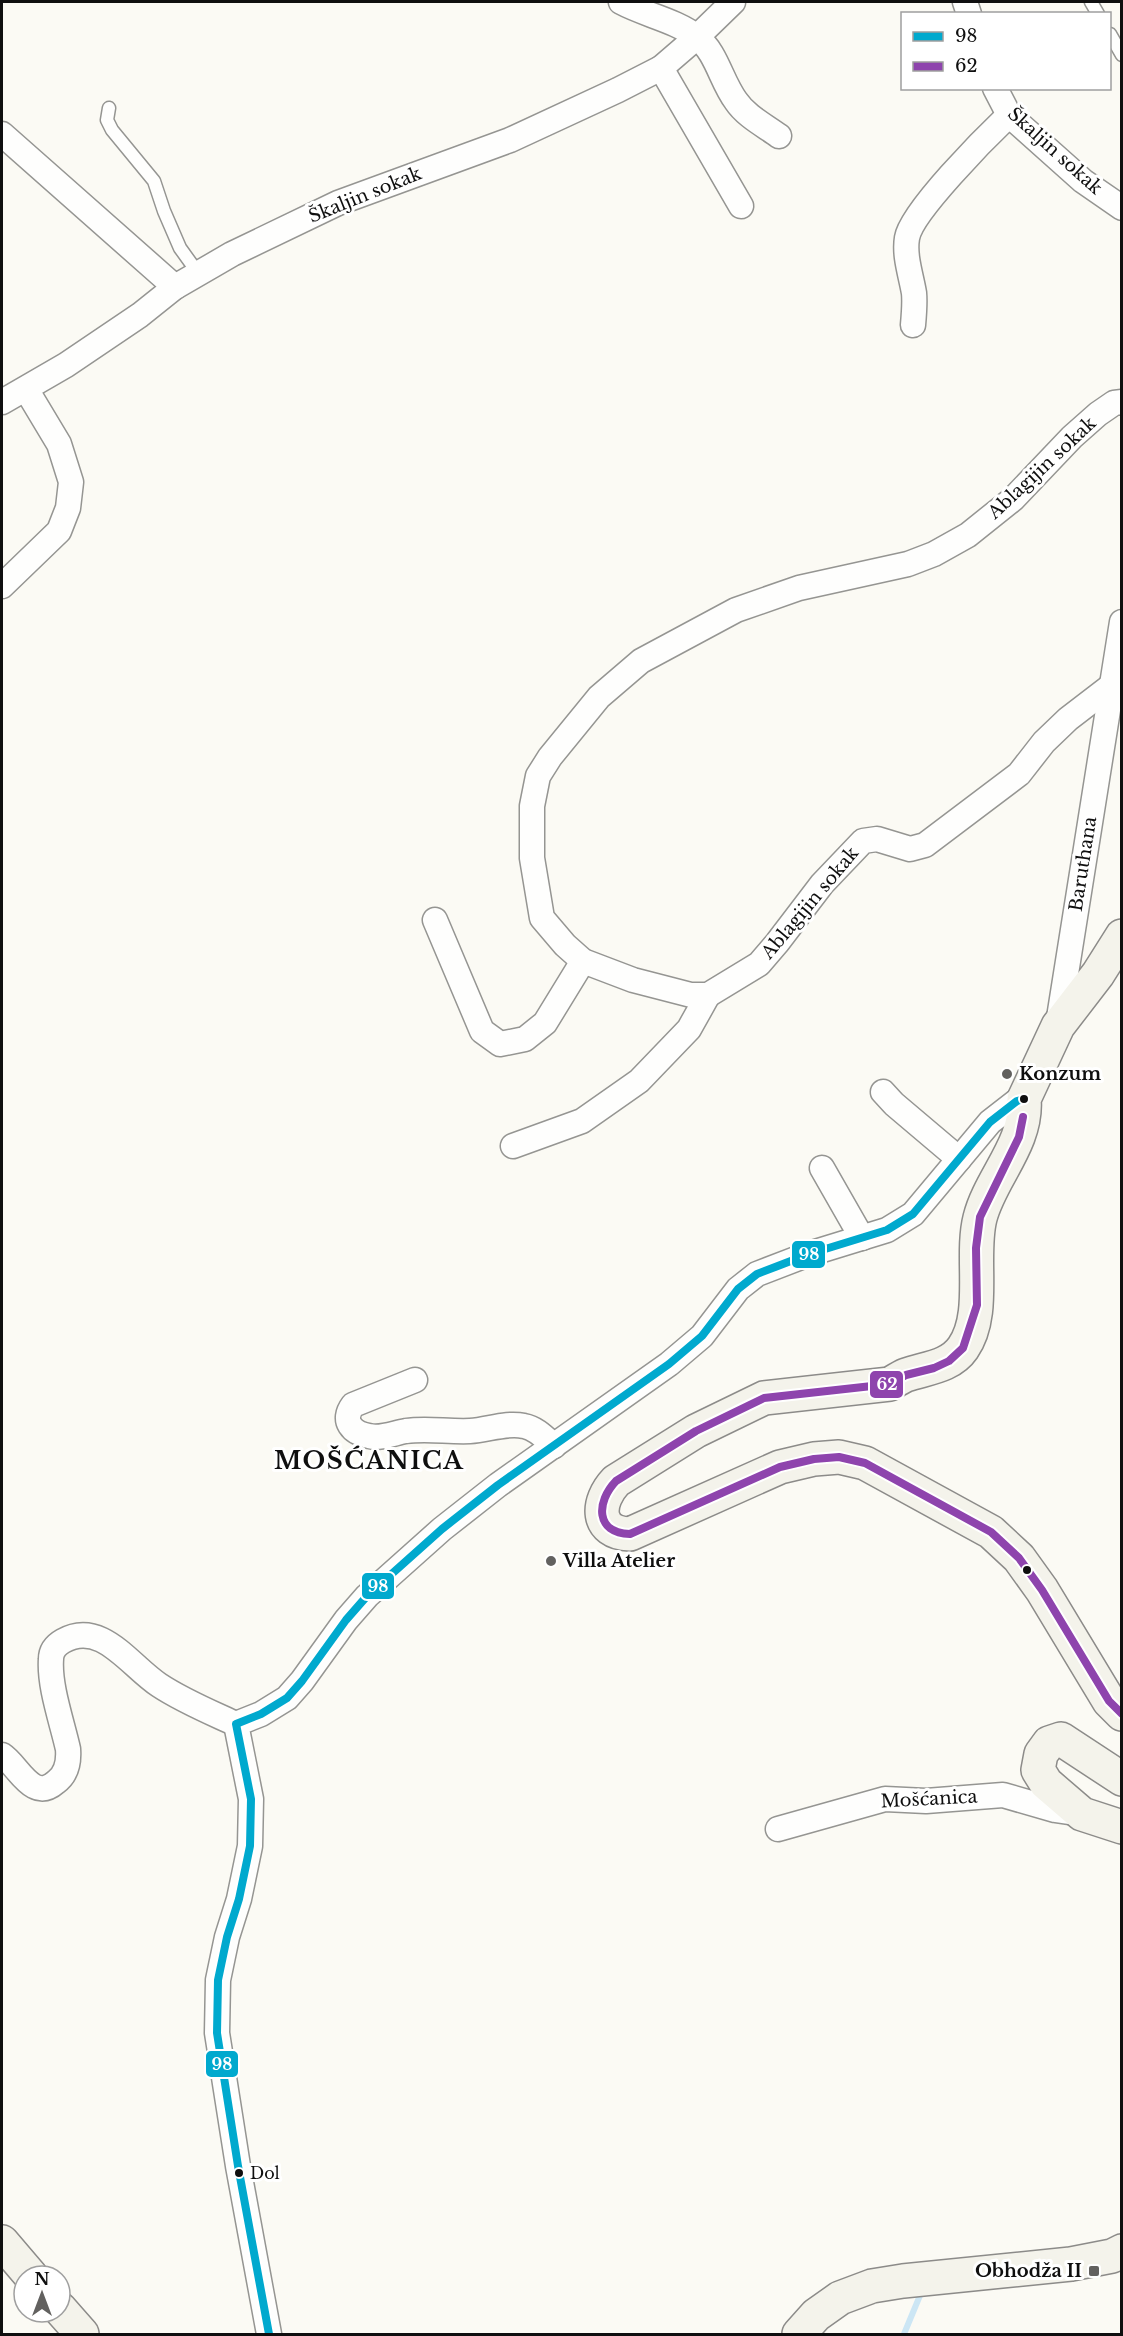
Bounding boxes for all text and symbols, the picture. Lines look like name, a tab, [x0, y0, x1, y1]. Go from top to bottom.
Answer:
legend	[901, 12, 1111, 90]
text: 98	[955, 25, 977, 47]
text: 62	[955, 55, 978, 77]
street label: Škaljin sokak	[1003, 102, 1108, 199]
street label: Škaljin sokak	[305, 161, 425, 228]
street label: Ablagijin sokak	[983, 412, 1101, 524]
street label: Baruthana	[1065, 815, 1101, 913]
street label: Ablagijin sokak	[756, 842, 863, 964]
place label: Konzum	[1019, 1063, 1101, 1085]
marker: Konzum	[1000, 1067, 1014, 1081]
unlabelled marker	[1018, 1093, 1030, 1105]
line badge: 98	[791, 1240, 826, 1269]
text: 98	[799, 1244, 819, 1264]
line badge: 62	[869, 1370, 904, 1399]
text: 62	[876, 1374, 898, 1394]
district label: MOŠĆANICA	[274, 1445, 464, 1475]
place label: Villa Atelier	[562, 1550, 675, 1572]
marker: Villa Atelier	[544, 1554, 558, 1568]
unlabelled marker	[1021, 1564, 1033, 1576]
line badge: 98	[361, 1572, 395, 1600]
text: 98	[368, 1576, 388, 1596]
street label: Mošćanica	[880, 1785, 978, 1813]
line badge: 98	[205, 2050, 239, 2078]
text: 98	[212, 2054, 232, 2074]
place label: Dol	[250, 2163, 280, 2183]
marker: Dol	[233, 2167, 245, 2179]
place label: Obhodža II	[975, 2260, 1082, 2282]
north arrow	[12, 2264, 72, 2324]
marker: Obhodža II	[1087, 2264, 1101, 2278]
text: N	[34, 2269, 50, 2289]

